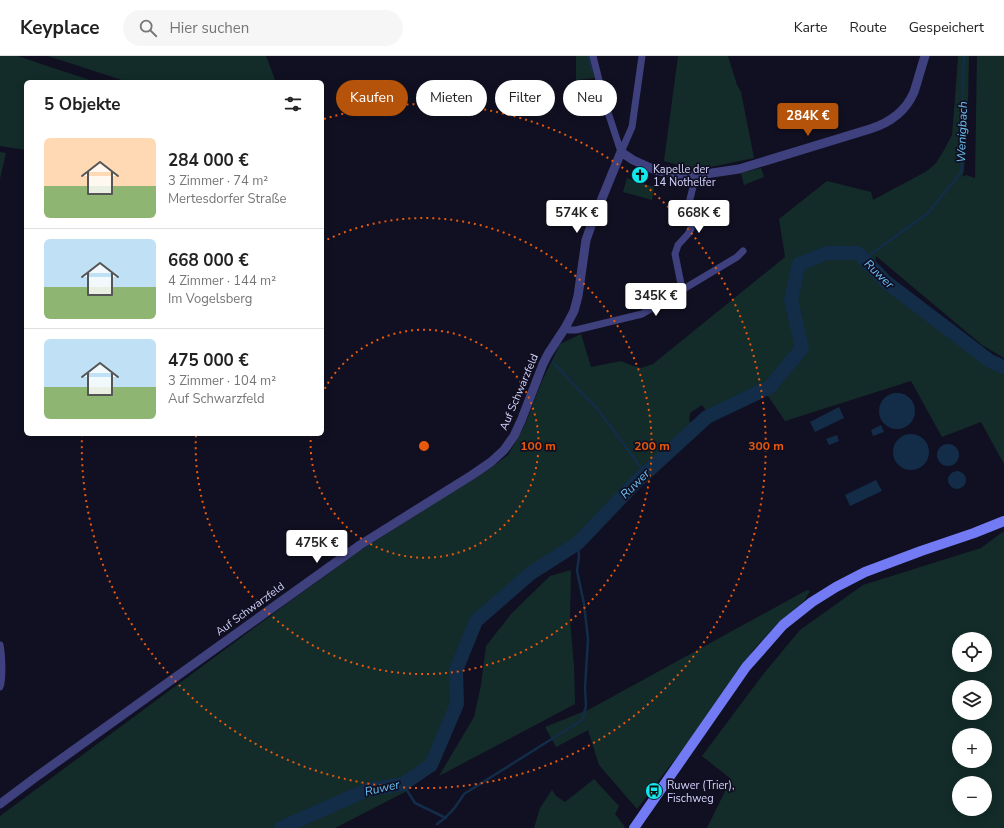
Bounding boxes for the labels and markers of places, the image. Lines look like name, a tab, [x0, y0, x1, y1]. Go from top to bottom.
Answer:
pin: 284K €	[775, 103, 841, 137]
place label: Kapelle der 14 Nothelfer	[653, 162, 716, 190]
church icon: Kapelle der 14 Nothelfer	[630, 165, 650, 185]
pin: 574K €	[544, 200, 610, 234]
pin: 668K €	[666, 200, 732, 234]
pin: 345K €	[623, 283, 689, 317]
centre of rings	[417, 439, 431, 453]
pin: 475K €	[284, 530, 350, 564]
place label: Ruwer (Trier), Fischweg	[667, 778, 735, 806]
bus stop icon: Ruwer (Trier), Fischweg	[644, 781, 664, 801]

